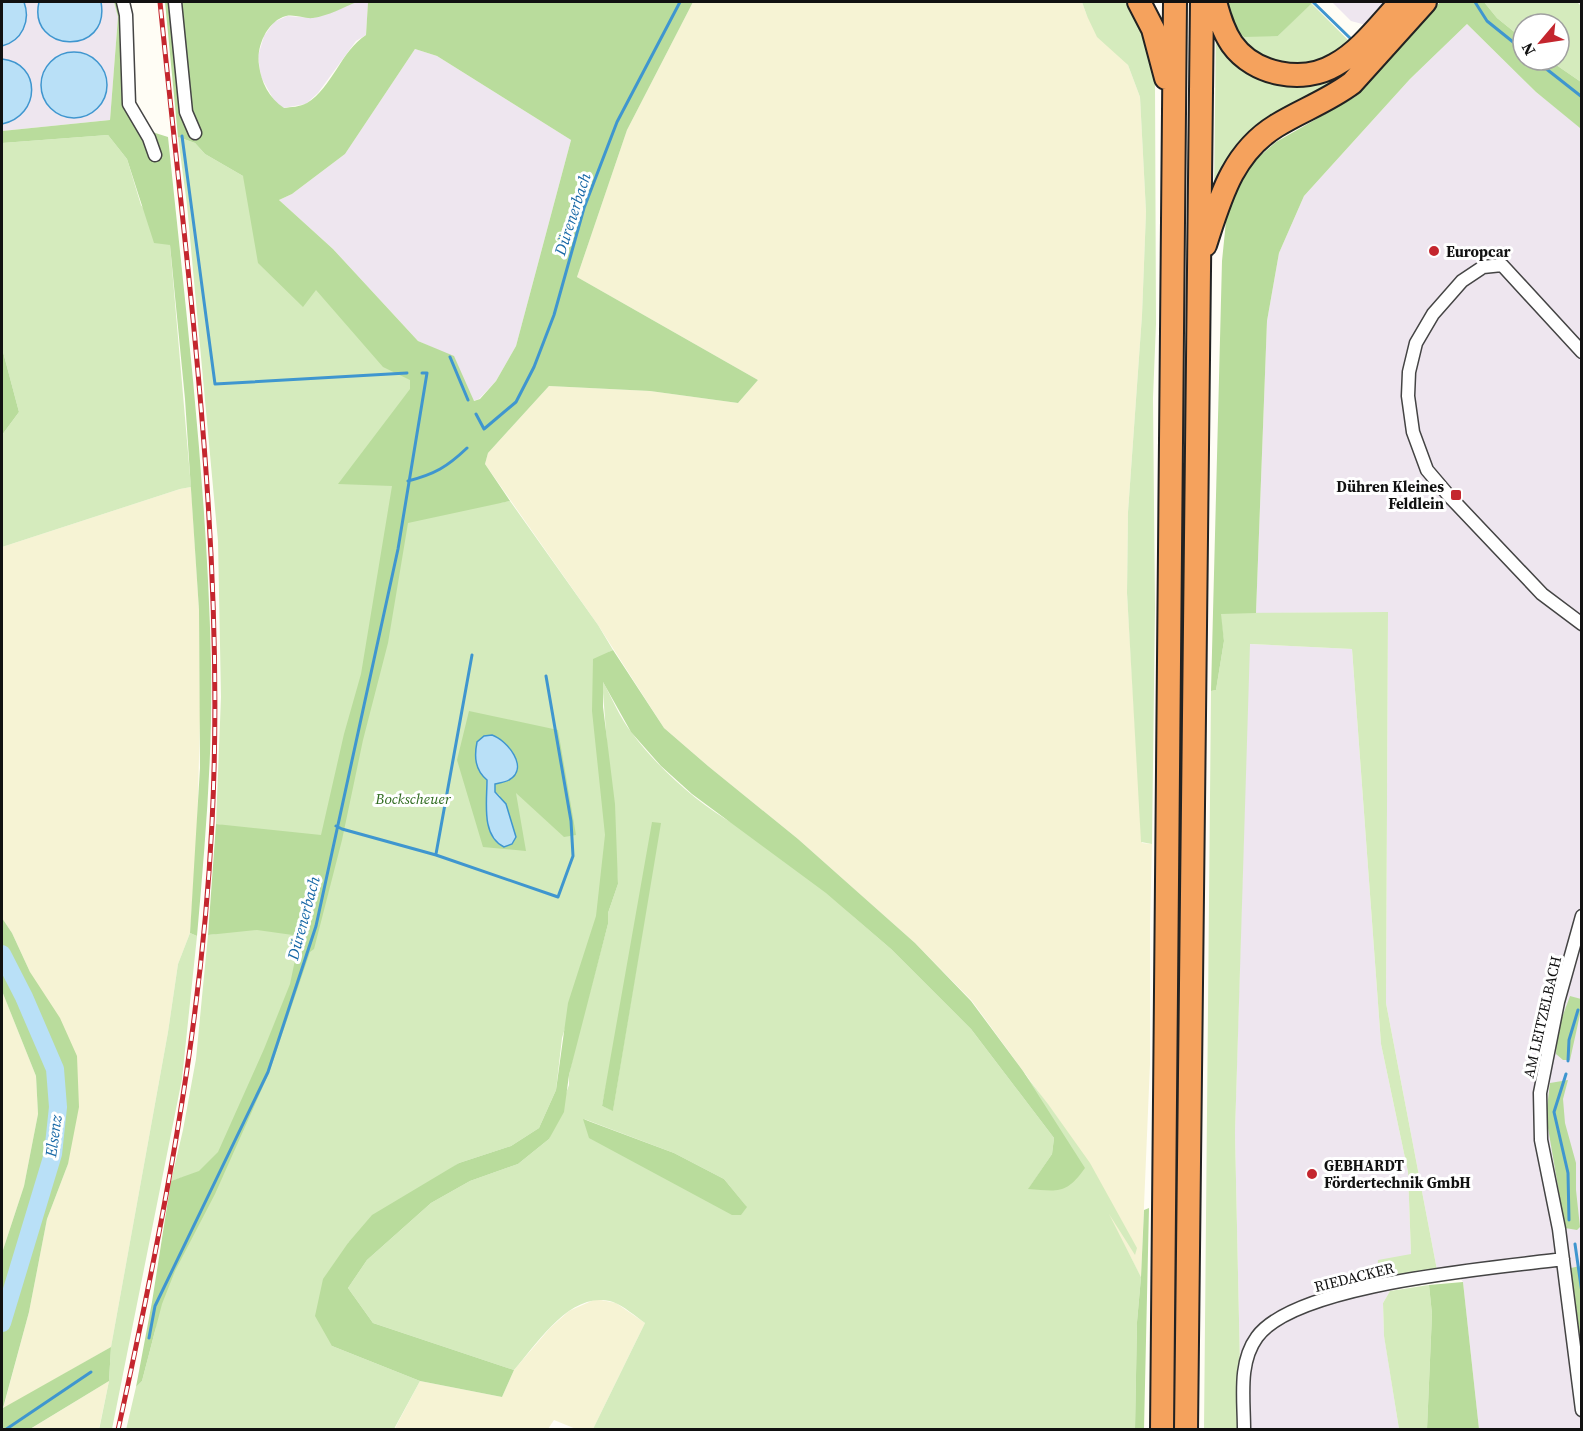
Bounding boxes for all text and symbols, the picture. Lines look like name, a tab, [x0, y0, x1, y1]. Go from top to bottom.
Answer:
north arrow	[1511, 12, 1571, 72]
text: N	[1515, 39, 1540, 60]
water label: Dürenerbach	[548, 170, 596, 259]
place label: Europcar	[1446, 241, 1511, 262]
marker: Europcar	[1427, 244, 1441, 258]
place label: Dühren Kleines Feldlein	[1336, 476, 1444, 514]
marker: Dühren Kleines Feldlein	[1449, 488, 1463, 502]
park label: Bockscheuer	[374, 788, 452, 809]
water label: Dürenerbach	[281, 874, 325, 963]
street label: AM LEITZELBACH	[1518, 954, 1566, 1080]
water label: Elsenz	[39, 1113, 67, 1159]
place label: GEBHARDT Fördertechnik GmbH	[1324, 1155, 1471, 1193]
marker: GEBHARDT Fördertechnik GmbH	[1305, 1167, 1319, 1181]
street label: RIEDACKER	[1312, 1257, 1396, 1297]

